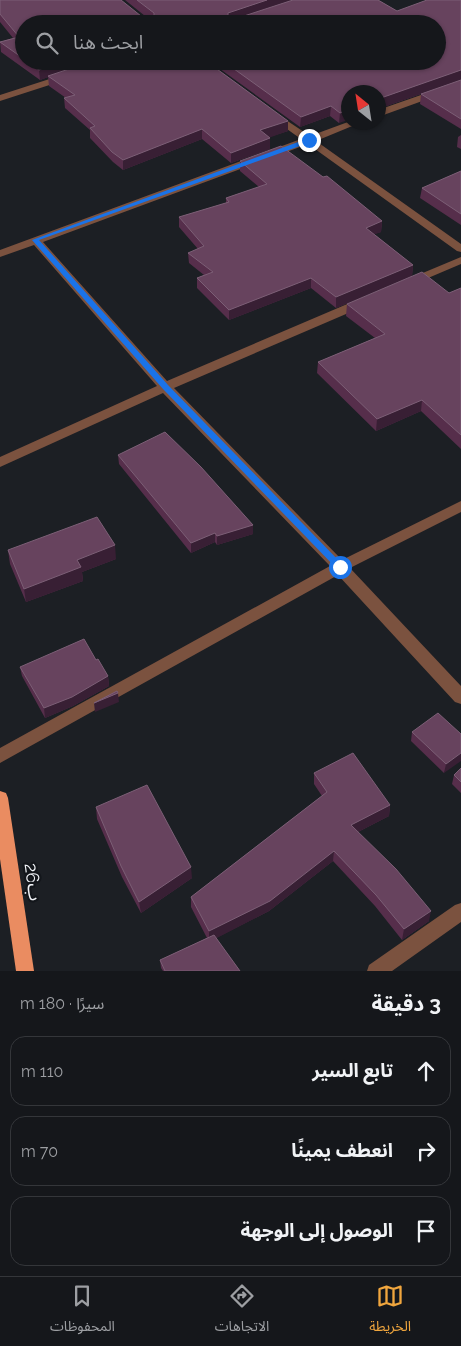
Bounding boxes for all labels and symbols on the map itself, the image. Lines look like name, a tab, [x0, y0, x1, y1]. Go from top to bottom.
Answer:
north arrow	[341, 85, 386, 130]
route end	[298, 129, 321, 152]
route start	[329, 556, 352, 579]
street label: 26ب	[20, 862, 47, 902]

